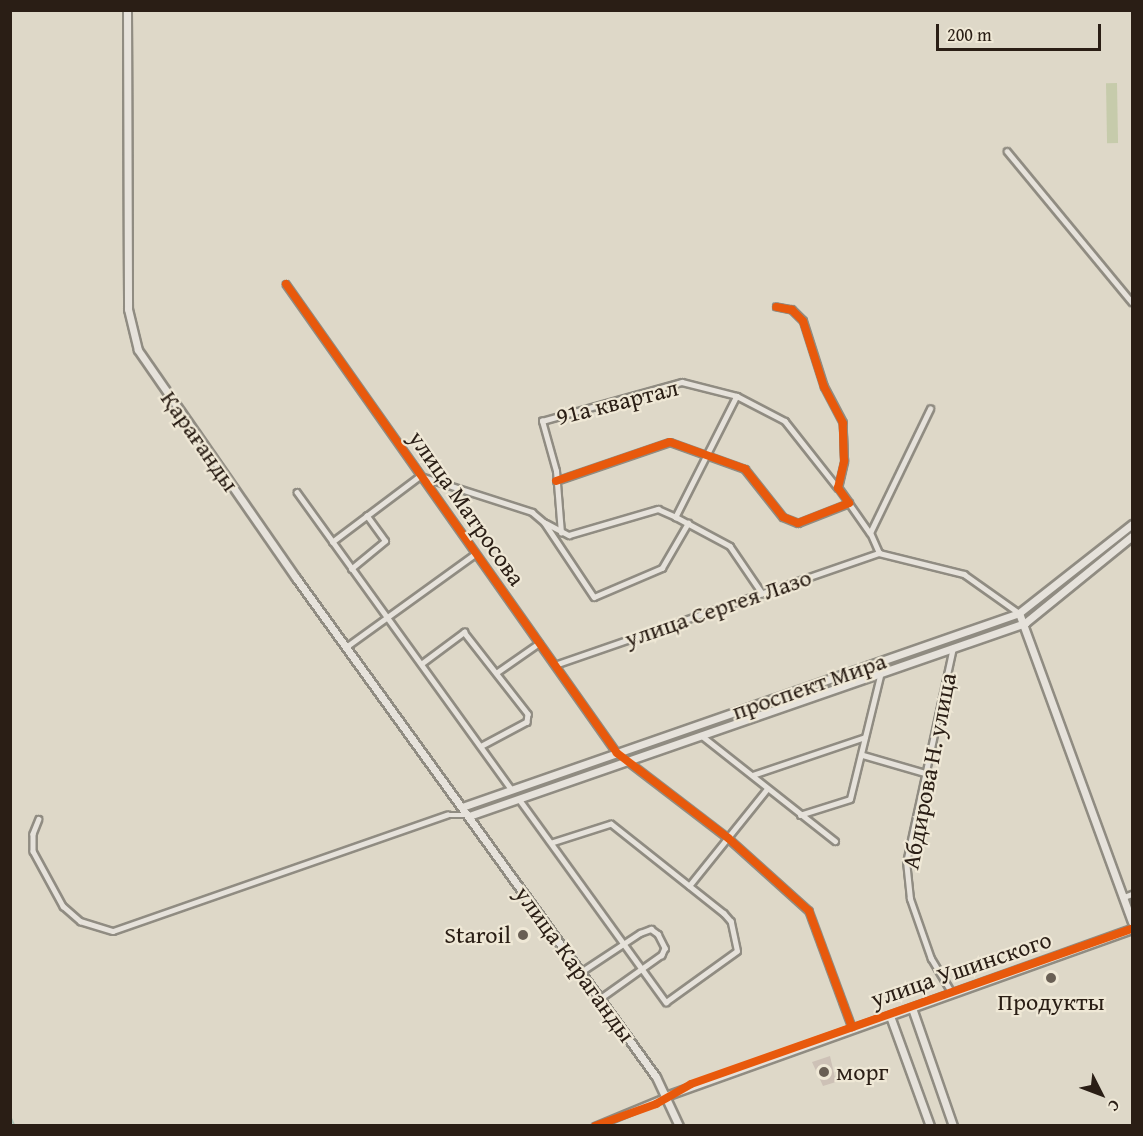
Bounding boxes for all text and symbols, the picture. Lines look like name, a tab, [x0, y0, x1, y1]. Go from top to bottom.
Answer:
scale bar	[939, 12, 1104, 50]
text: 200 m	[947, 21, 992, 48]
street label: 91а квартал	[553, 373, 681, 431]
street label: Қарағанды	[155, 385, 245, 497]
street label: улица Матросова	[403, 425, 531, 591]
street label: улица Сергея Лазо	[621, 563, 815, 653]
street label: проспект Мира	[728, 646, 890, 726]
street label: Абдирова Н. улица	[896, 670, 962, 872]
street label: улица Караганды	[509, 880, 641, 1048]
place label: Staroil	[444, 921, 511, 949]
street label: улица Ушинского	[867, 925, 1055, 1013]
marker: Staroil	[516, 928, 530, 942]
marker: Продукты	[1044, 971, 1058, 985]
place label: Продукты	[998, 988, 1104, 1016]
place label: морг	[836, 1058, 888, 1086]
north arrow	[1071, 1064, 1131, 1124]
marker: морг	[817, 1065, 831, 1079]
text: С	[1102, 1095, 1126, 1117]

